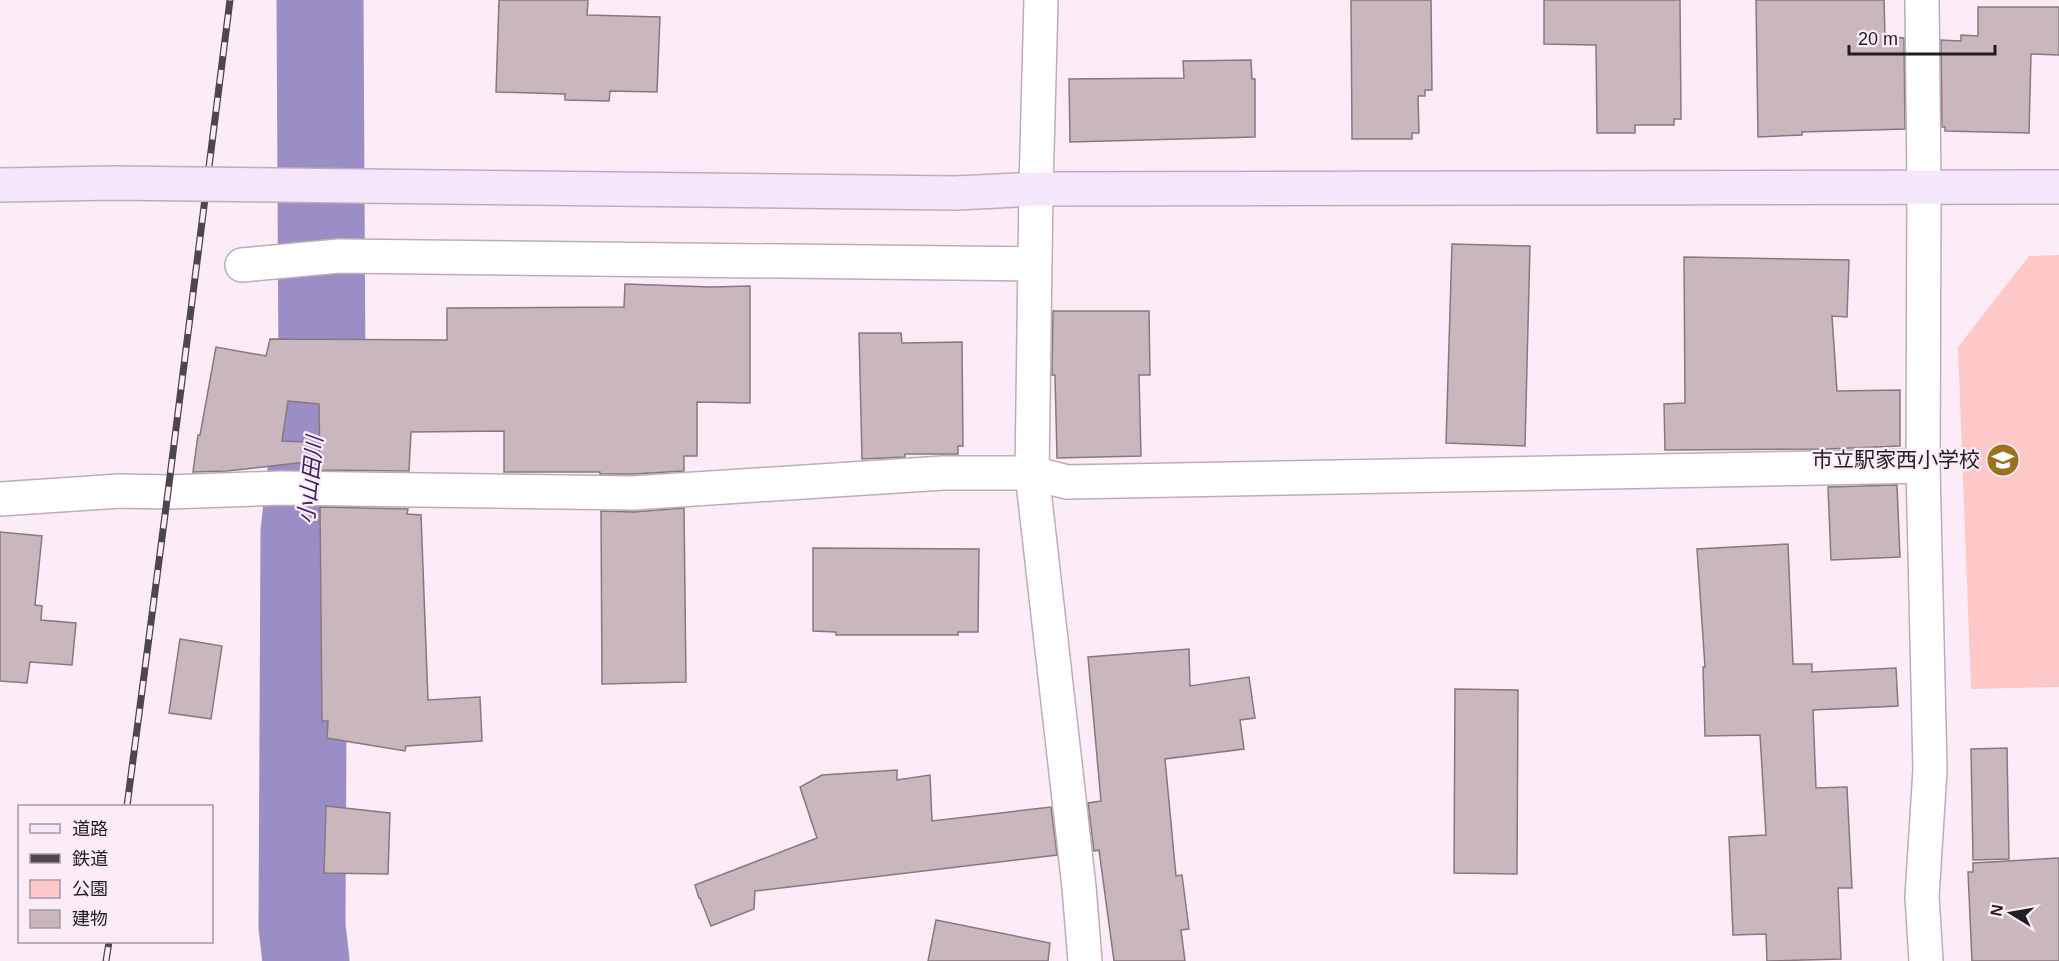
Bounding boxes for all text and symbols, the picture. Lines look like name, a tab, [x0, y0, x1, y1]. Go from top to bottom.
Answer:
scale bar	[1849, 18, 1994, 56]
text: 20 m	[1858, 29, 1898, 49]
water label: 小山田川	[293, 433, 328, 525]
school or university icon: 市立駅家西小学校	[1985, 442, 2021, 478]
place label: 市立駅家西小学校	[1812, 448, 1980, 471]
legend	[18, 805, 213, 943]
text: 道路	[72, 819, 108, 839]
text: 鉄道	[72, 849, 108, 869]
text: 公園	[72, 879, 108, 899]
north arrow	[1981, 883, 2041, 943]
text: N	[1987, 903, 2006, 918]
text: 建物	[72, 909, 108, 929]

